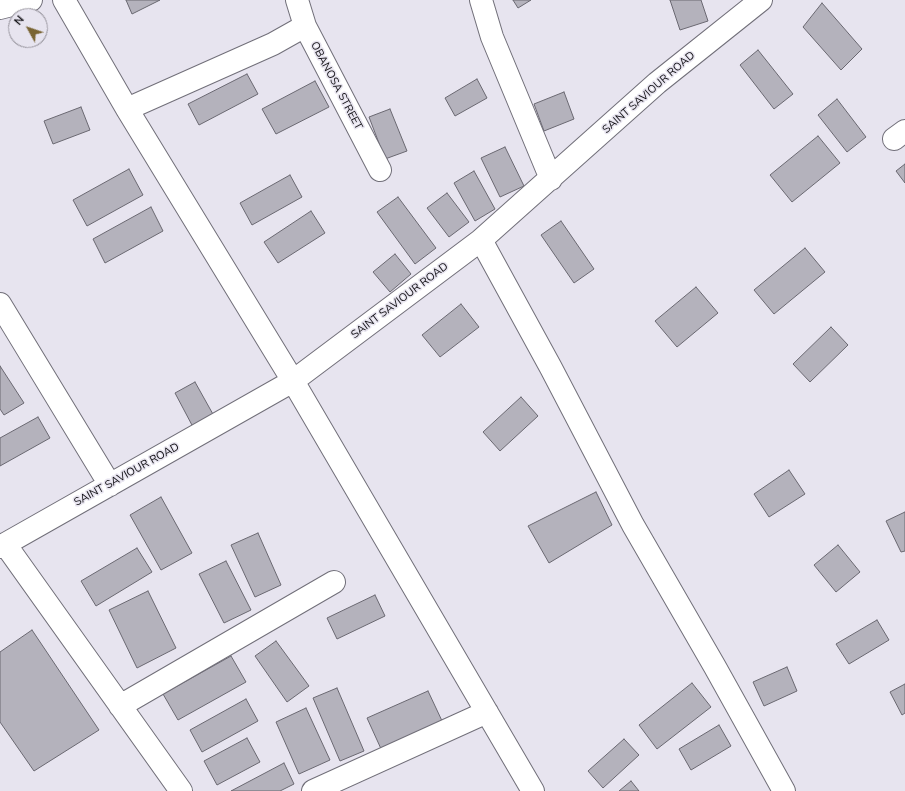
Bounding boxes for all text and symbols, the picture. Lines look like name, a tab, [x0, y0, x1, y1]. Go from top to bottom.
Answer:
north arrow	[8, 8, 48, 48]
text: N	[11, 13, 28, 29]
street label: OBANOSA STREET	[307, 40, 365, 132]
street label: SAINT SAVIOUR ROAD	[600, 49, 698, 137]
street label: SAINT SAVIOUR ROAD	[349, 260, 451, 342]
street label: SAINT SAVIOUR ROAD	[72, 441, 182, 509]

